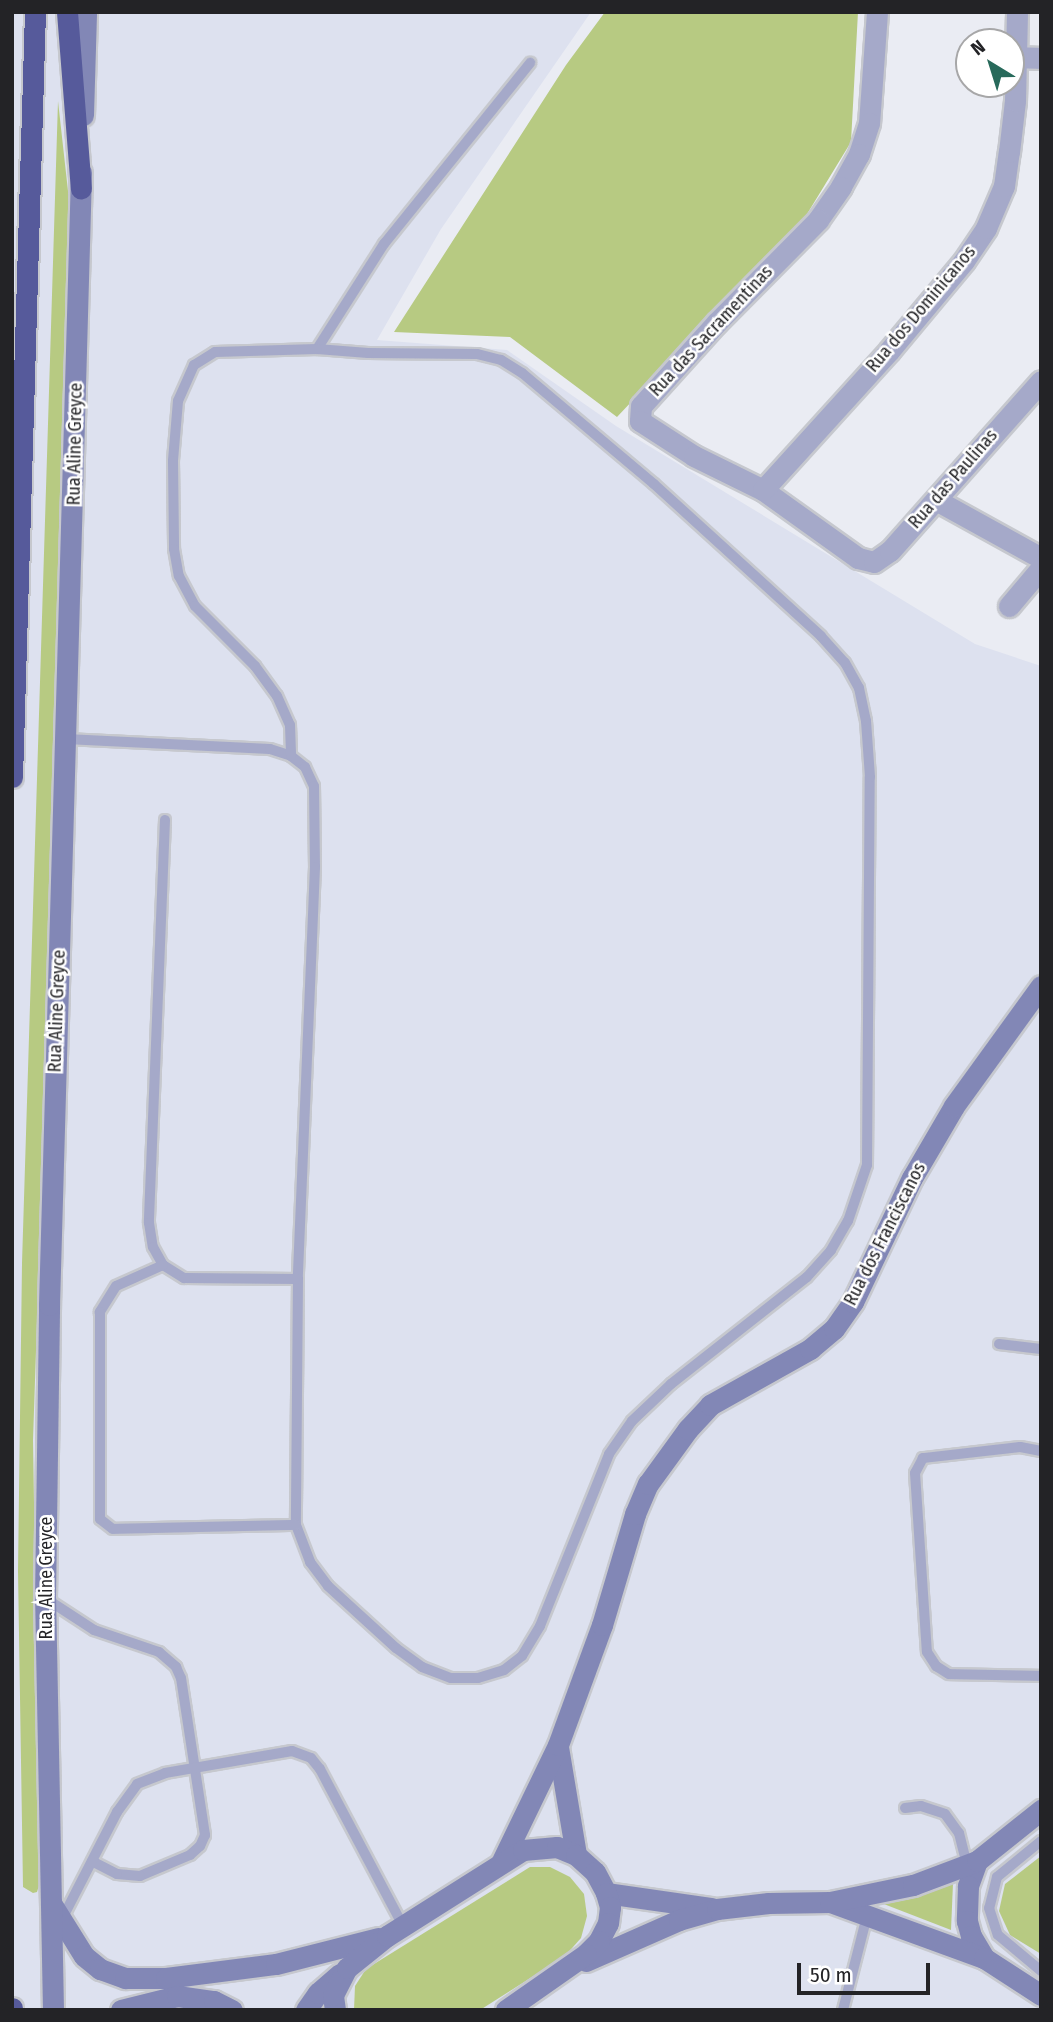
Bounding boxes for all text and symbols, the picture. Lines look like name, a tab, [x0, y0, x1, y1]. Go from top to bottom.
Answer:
north arrow	[955, 28, 1025, 98]
text: N	[966, 35, 990, 60]
street label: Rua dos Dominicanos	[862, 241, 980, 377]
street label: Rua das Sacramentinas	[645, 261, 777, 401]
street label: Rua Aline Greyce	[63, 382, 87, 506]
street label: Rua das Paulinas	[904, 425, 1002, 533]
street label: Rua Aline Greyce	[44, 949, 70, 1073]
street label: Rua dos Franciscanos	[840, 1159, 930, 1309]
street label: Rua Aline Greyce	[35, 1517, 57, 1639]
scale bar	[801, 1948, 934, 1992]
text: 50 m	[810, 1962, 852, 1988]

